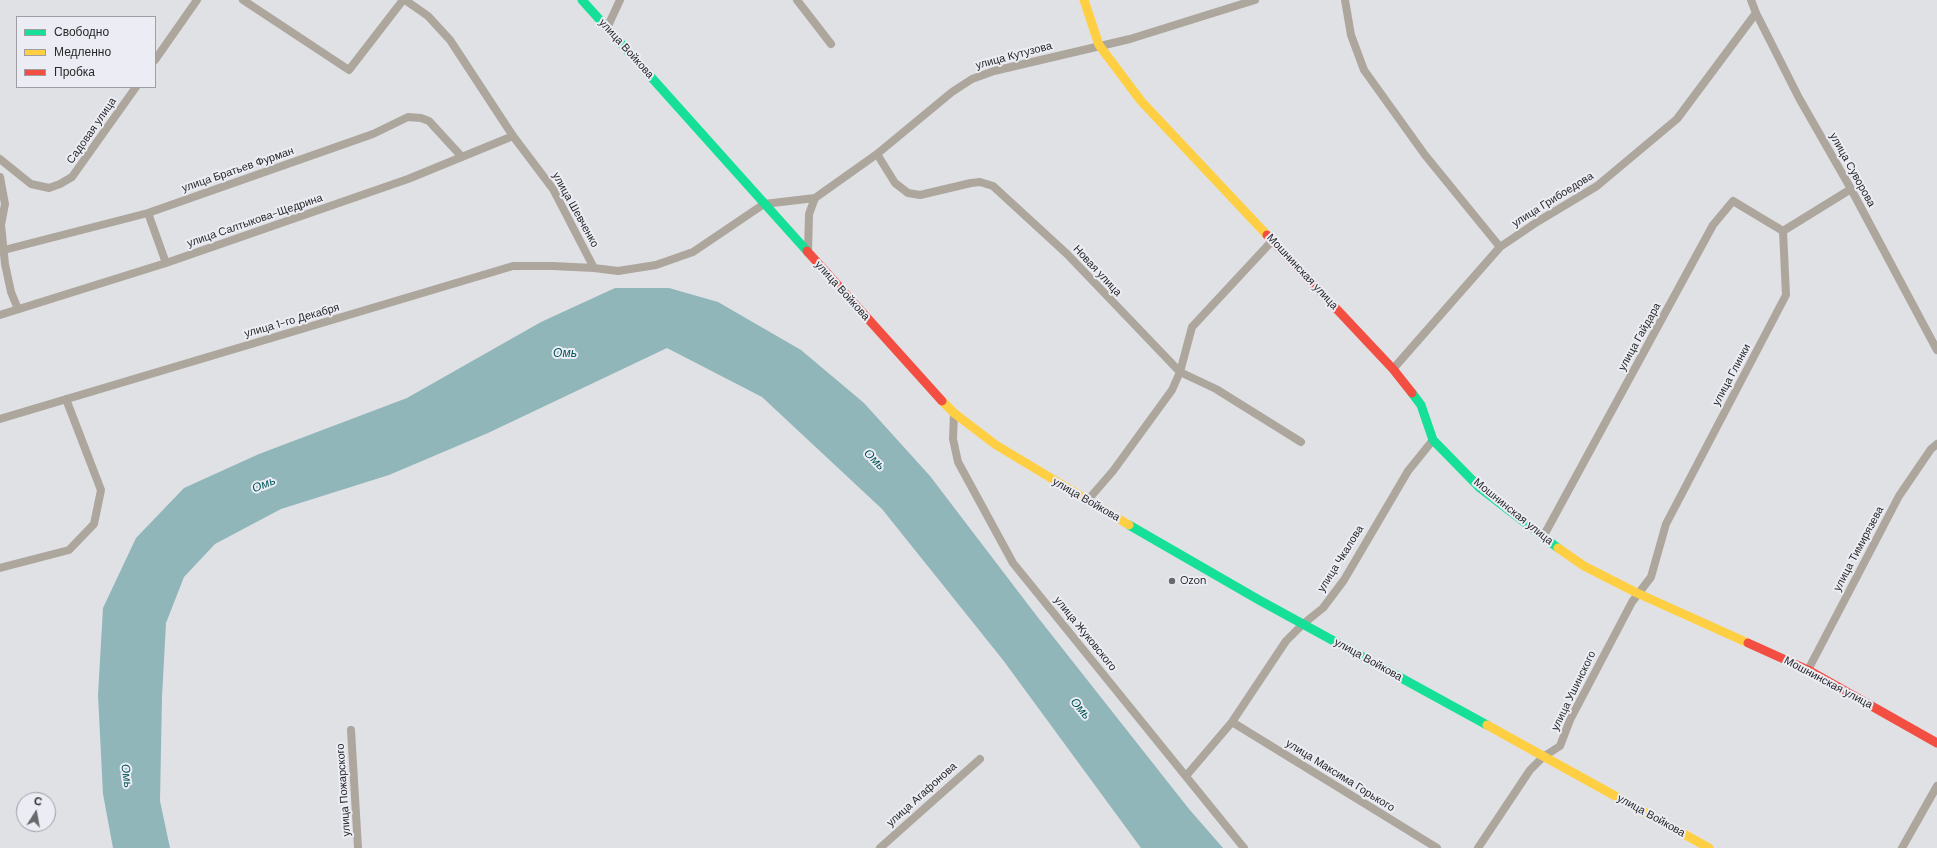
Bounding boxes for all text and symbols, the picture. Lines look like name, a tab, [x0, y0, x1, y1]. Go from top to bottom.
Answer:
legend	[16, 16, 156, 88]
street label: улица Войкова	[596, 16, 656, 82]
text: Свободно	[54, 24, 109, 40]
street label: улица Кутузова	[974, 39, 1054, 73]
text: Медленно	[54, 44, 111, 60]
text: Пробка	[54, 64, 95, 80]
street label: Садовая улица	[64, 95, 120, 167]
street label: улица Суворова	[1826, 131, 1878, 209]
street label: улица Братьев Фурман	[180, 145, 296, 195]
street label: улица Шевченко	[549, 170, 601, 250]
street label: улица Грибоедова	[1510, 170, 1596, 230]
street label: улица Салтыкова-Щедрина	[185, 192, 325, 250]
street label: Мошнинская улица	[1264, 232, 1340, 312]
street label: Новая улица	[1070, 243, 1124, 299]
street label: улица Войкова	[812, 258, 872, 324]
street label: улица 1-го Декабря	[243, 301, 341, 341]
street label: улица Гайдара	[1616, 301, 1664, 373]
street label: улица Глинки	[1710, 342, 1754, 408]
water label: Омь	[553, 347, 577, 361]
water label: Омь	[860, 446, 888, 474]
water label: Омь	[250, 474, 278, 496]
street label: улица Войкова	[1050, 475, 1122, 525]
street label: Мошнинская улица	[1471, 476, 1555, 548]
street label: улица Тимирязева	[1831, 504, 1887, 594]
street label: улица Чкалова	[1315, 523, 1367, 595]
place label: Ozon	[1180, 574, 1206, 588]
marker: Ozon	[1167, 576, 1177, 586]
street label: улица Жуковского	[1051, 594, 1119, 674]
street label: улица Войкова	[1332, 636, 1404, 684]
street label: улица Ушинского	[1549, 649, 1599, 733]
street label: Мошнинская улица	[1781, 654, 1875, 712]
water label: Омь	[1067, 695, 1093, 723]
street label: улица Максима Горького	[1283, 737, 1397, 815]
street label: улица Пожарского	[334, 743, 354, 837]
street label: улица Агафонова	[884, 760, 960, 830]
water label: Омь	[117, 763, 135, 789]
north arrow	[16, 792, 56, 832]
street label: улица Войкова	[1615, 792, 1687, 840]
text: С	[33, 794, 43, 809]

